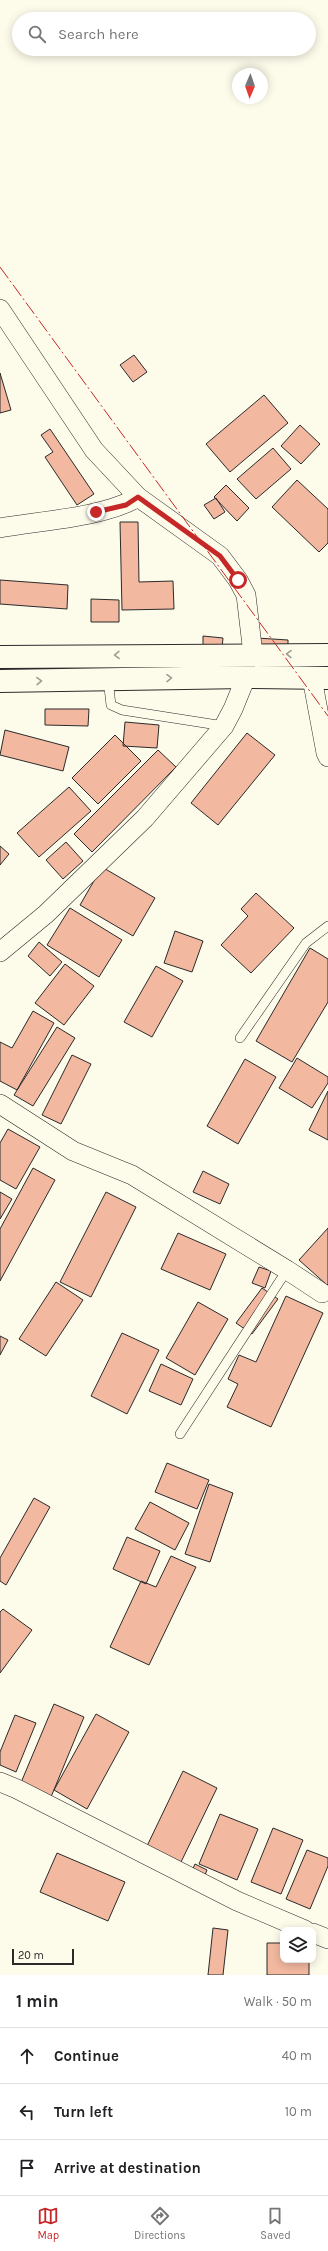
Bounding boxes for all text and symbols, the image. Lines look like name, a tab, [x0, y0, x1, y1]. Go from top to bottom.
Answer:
search box	[12, 12, 316, 56]
icon: search	[26, 23, 48, 45]
text: Search here	[58, 25, 139, 43]
north arrow	[232, 68, 268, 104]
route end	[87, 503, 105, 521]
route start	[229, 571, 247, 589]
one-way arrow	[286, 650, 292, 658]
one-way arrow	[114, 651, 120, 660]
one-way arrow	[166, 674, 172, 682]
one-way arrow	[36, 677, 42, 685]
map controls	[280, 1927, 316, 1963]
button: layers	[280, 1927, 316, 1963]
scale bar	[12, 1947, 74, 1966]
text: 20 m	[18, 1949, 44, 1962]
text: 1 min	[16, 1991, 59, 2011]
text: Walk · 50 m	[244, 1994, 312, 2009]
icon: ahead	[16, 2045, 38, 2067]
text: Continue	[54, 2047, 119, 2065]
text: 40 m	[282, 2048, 312, 2063]
icon: left	[16, 2101, 38, 2123]
text: Turn left	[54, 2103, 113, 2121]
text: 10 m	[285, 2104, 312, 2119]
icon: arrive	[16, 2157, 38, 2179]
text: Arrive at destination	[54, 2159, 201, 2177]
tab: Map	[37, 2205, 59, 2242]
tab: Directions	[134, 2205, 186, 2242]
tab: Saved	[260, 2205, 291, 2242]

